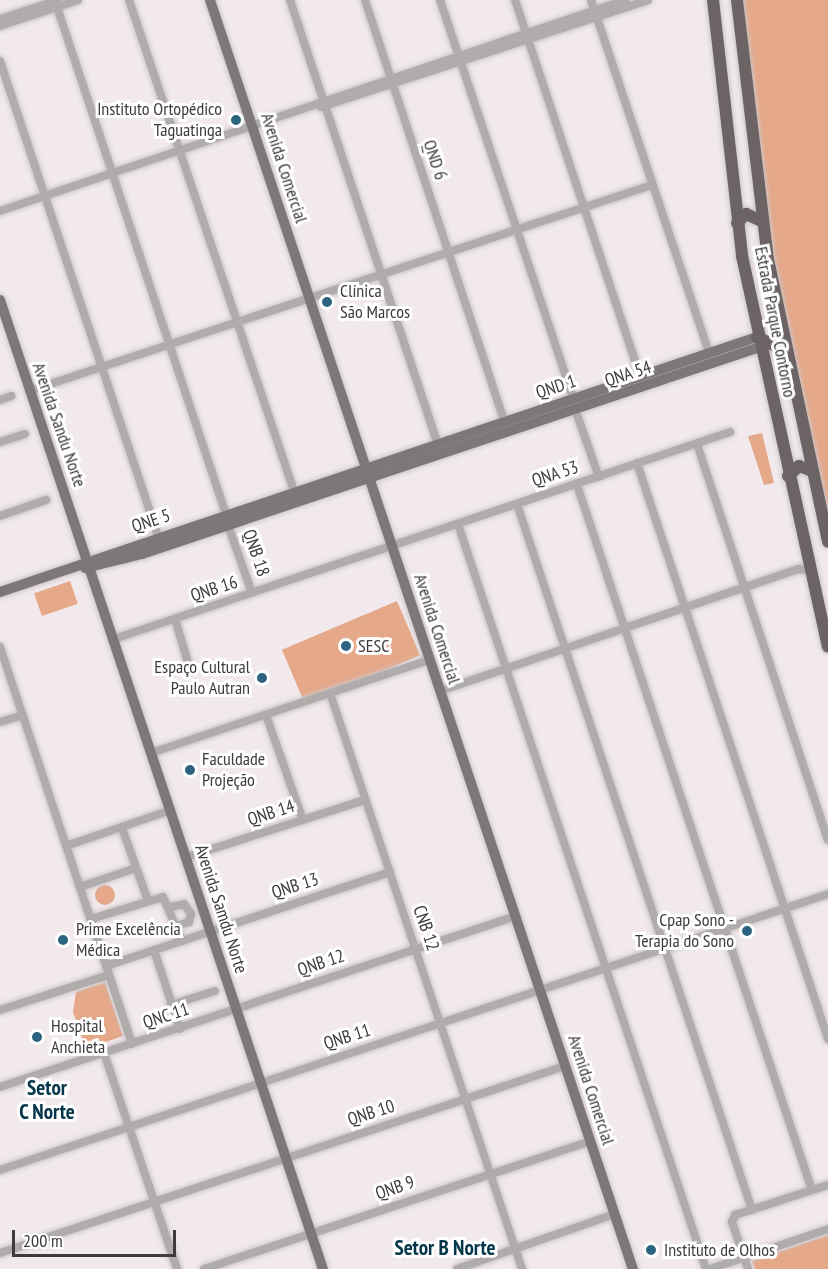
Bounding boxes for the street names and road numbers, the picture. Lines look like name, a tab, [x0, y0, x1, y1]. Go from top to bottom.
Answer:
street label: Avenida Comercial	[256, 110, 312, 226]
street label: QND 6	[418, 137, 452, 183]
street label: Estrada Parque Contorno	[750, 245, 800, 399]
street label: QNA 54	[602, 356, 654, 392]
street label: Avenida Sandu Norte	[28, 360, 90, 490]
street label: QND 1	[533, 370, 579, 404]
street label: QNA 53	[529, 456, 581, 492]
street label: QNE 5	[129, 505, 173, 537]
street label: QNB 18	[238, 527, 274, 579]
street label: QNB 16	[188, 571, 240, 607]
street label: Avenida Comercial	[409, 571, 465, 687]
street label: QNB 14	[245, 795, 297, 831]
street label: Avenida Samdu Norte	[190, 842, 252, 976]
street label: QNB 13	[269, 868, 321, 904]
street label: CNB 12	[408, 903, 444, 953]
street label: QNB 12	[295, 945, 347, 981]
street label: QNC 11	[140, 998, 192, 1034]
street label: QNB 11	[321, 1019, 373, 1055]
street label: Avenida Comercial	[563, 1032, 619, 1148]
street label: QNB 10	[345, 1095, 397, 1131]
street label: QNB 9	[373, 1171, 417, 1205]

